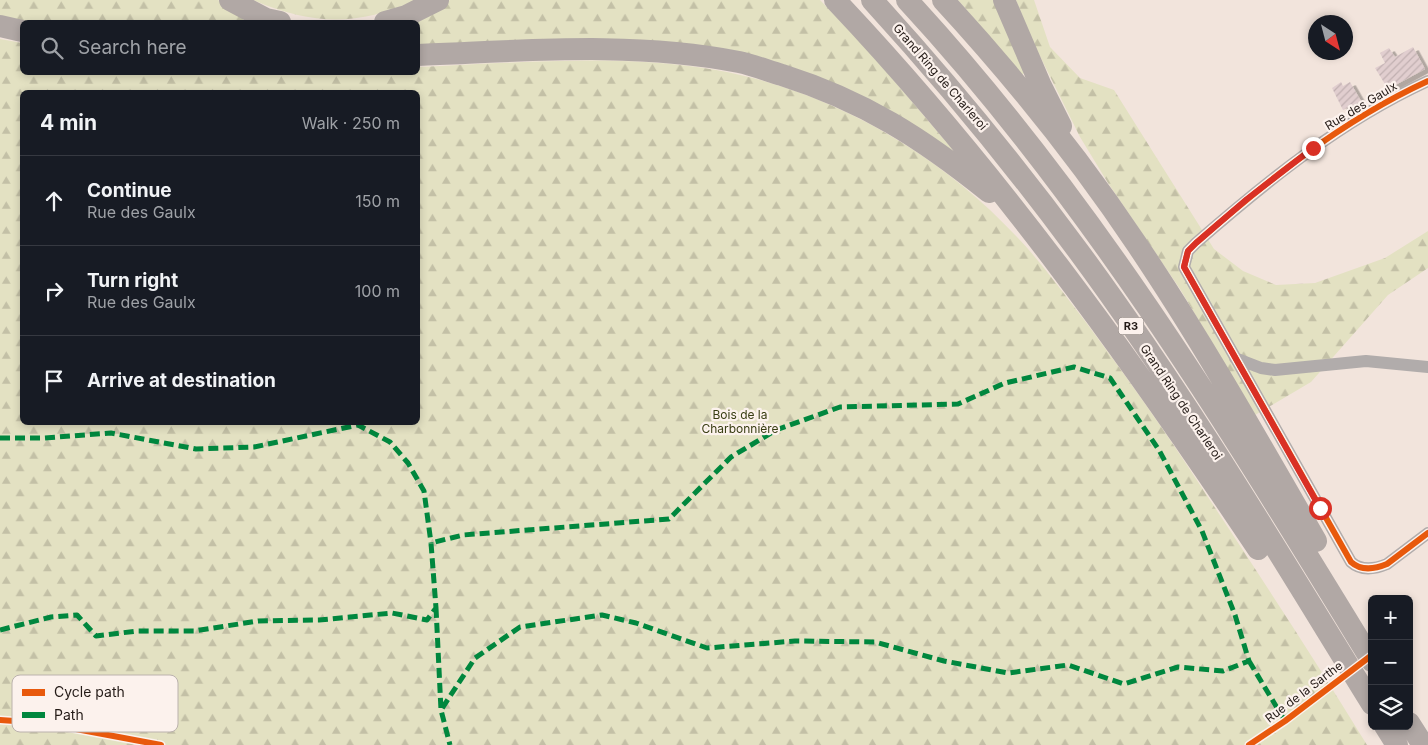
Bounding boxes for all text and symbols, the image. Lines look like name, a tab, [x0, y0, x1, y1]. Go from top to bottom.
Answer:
north arrow	[1308, 15, 1353, 60]
search box	[20, 20, 420, 75]
street label: Grand Ring de Charleroi	[890, 20, 991, 133]
icon: search	[38, 34, 66, 62]
text: Search here	[78, 36, 187, 59]
street label: Rue des Gaulx	[1322, 78, 1400, 133]
text: 4 min	[40, 110, 97, 135]
text: Walk · 250 m	[302, 113, 400, 133]
route end	[1302, 137, 1325, 160]
text: Continue	[87, 179, 172, 202]
icon: ahead	[40, 187, 68, 215]
text: 150 m	[355, 191, 400, 211]
text: Rue des Gaulx	[87, 202, 196, 222]
text: Turn right	[87, 269, 178, 292]
icon: right	[40, 277, 68, 305]
text: 100 m	[355, 281, 400, 301]
text: Rue des Gaulx	[87, 292, 196, 312]
road number: R3	[1118, 318, 1144, 334]
street label: Grand Ring de Charleroi	[1137, 341, 1226, 462]
icon: arrive	[40, 367, 68, 395]
text: Arrive at destination	[87, 369, 276, 392]
park label: Bois de la Charbonnière	[701, 407, 779, 436]
route start	[1309, 497, 1332, 520]
map controls	[1368, 595, 1413, 730]
button: +	[1368, 595, 1413, 640]
button: −	[1368, 640, 1413, 685]
street label: Rue de la Sarthe	[1262, 658, 1345, 726]
legend	[12, 675, 178, 732]
text: Cycle path	[54, 683, 125, 700]
button: layers	[1368, 685, 1413, 730]
text: Path	[54, 706, 84, 723]

